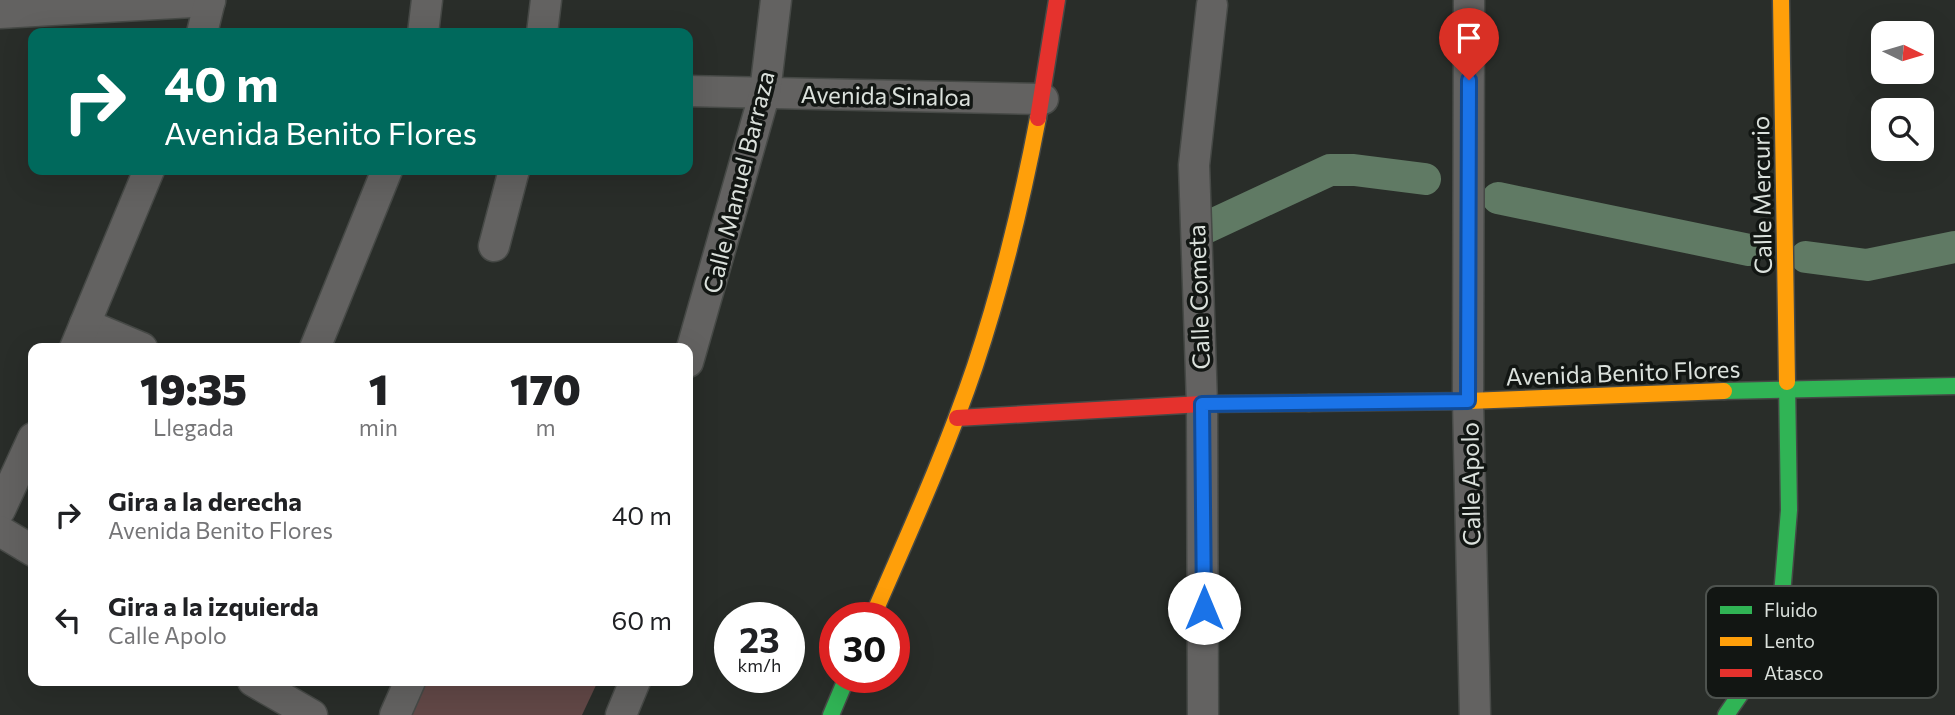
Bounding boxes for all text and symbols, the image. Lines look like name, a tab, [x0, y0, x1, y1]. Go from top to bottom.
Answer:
pin	[1439, 8, 1499, 80]
icon: arrive	[1450, 19, 1488, 57]
north arrow	[1871, 21, 1934, 84]
map controls	[1871, 21, 1934, 161]
text: 40 m	[164, 52, 279, 112]
icon: right	[49, 56, 140, 147]
street label: Calle Manuel Barraza	[696, 68, 780, 296]
street label: Avenida Sinaloa	[800, 79, 972, 111]
button: search	[1871, 98, 1934, 161]
text: Avenida Benito Flores	[164, 112, 477, 152]
street label: Calle Mercurio	[1745, 115, 1777, 275]
street label: Calle Cometa	[1181, 224, 1215, 370]
street label: Avenida Benito Flores	[1505, 353, 1741, 391]
text: 19:35	[140, 362, 247, 414]
text: 1	[369, 362, 388, 414]
text: 170	[510, 362, 581, 414]
text: Llegada	[153, 413, 234, 441]
text: min	[359, 413, 398, 441]
text: m	[535, 413, 556, 441]
street label: Calle Apolo	[1454, 422, 1486, 546]
text: Gira a la derecha	[108, 485, 302, 516]
icon: right	[49, 496, 87, 534]
text: 40 m	[612, 499, 672, 530]
text: Avenida Benito Flores	[108, 516, 333, 544]
position arrow	[1167, 571, 1241, 645]
legend	[1706, 586, 1938, 698]
text: Gira a la izquierda	[108, 590, 319, 621]
text: Fluido	[1764, 598, 1818, 621]
icon: left	[49, 601, 87, 639]
speed limit sign: 30	[819, 602, 910, 693]
text: 60 m	[612, 604, 672, 635]
text: 23	[739, 617, 780, 660]
text: Calle Apolo	[108, 621, 227, 649]
text: Lento	[1764, 629, 1815, 652]
text: km/h	[738, 654, 781, 676]
text: Atasco	[1764, 661, 1823, 684]

